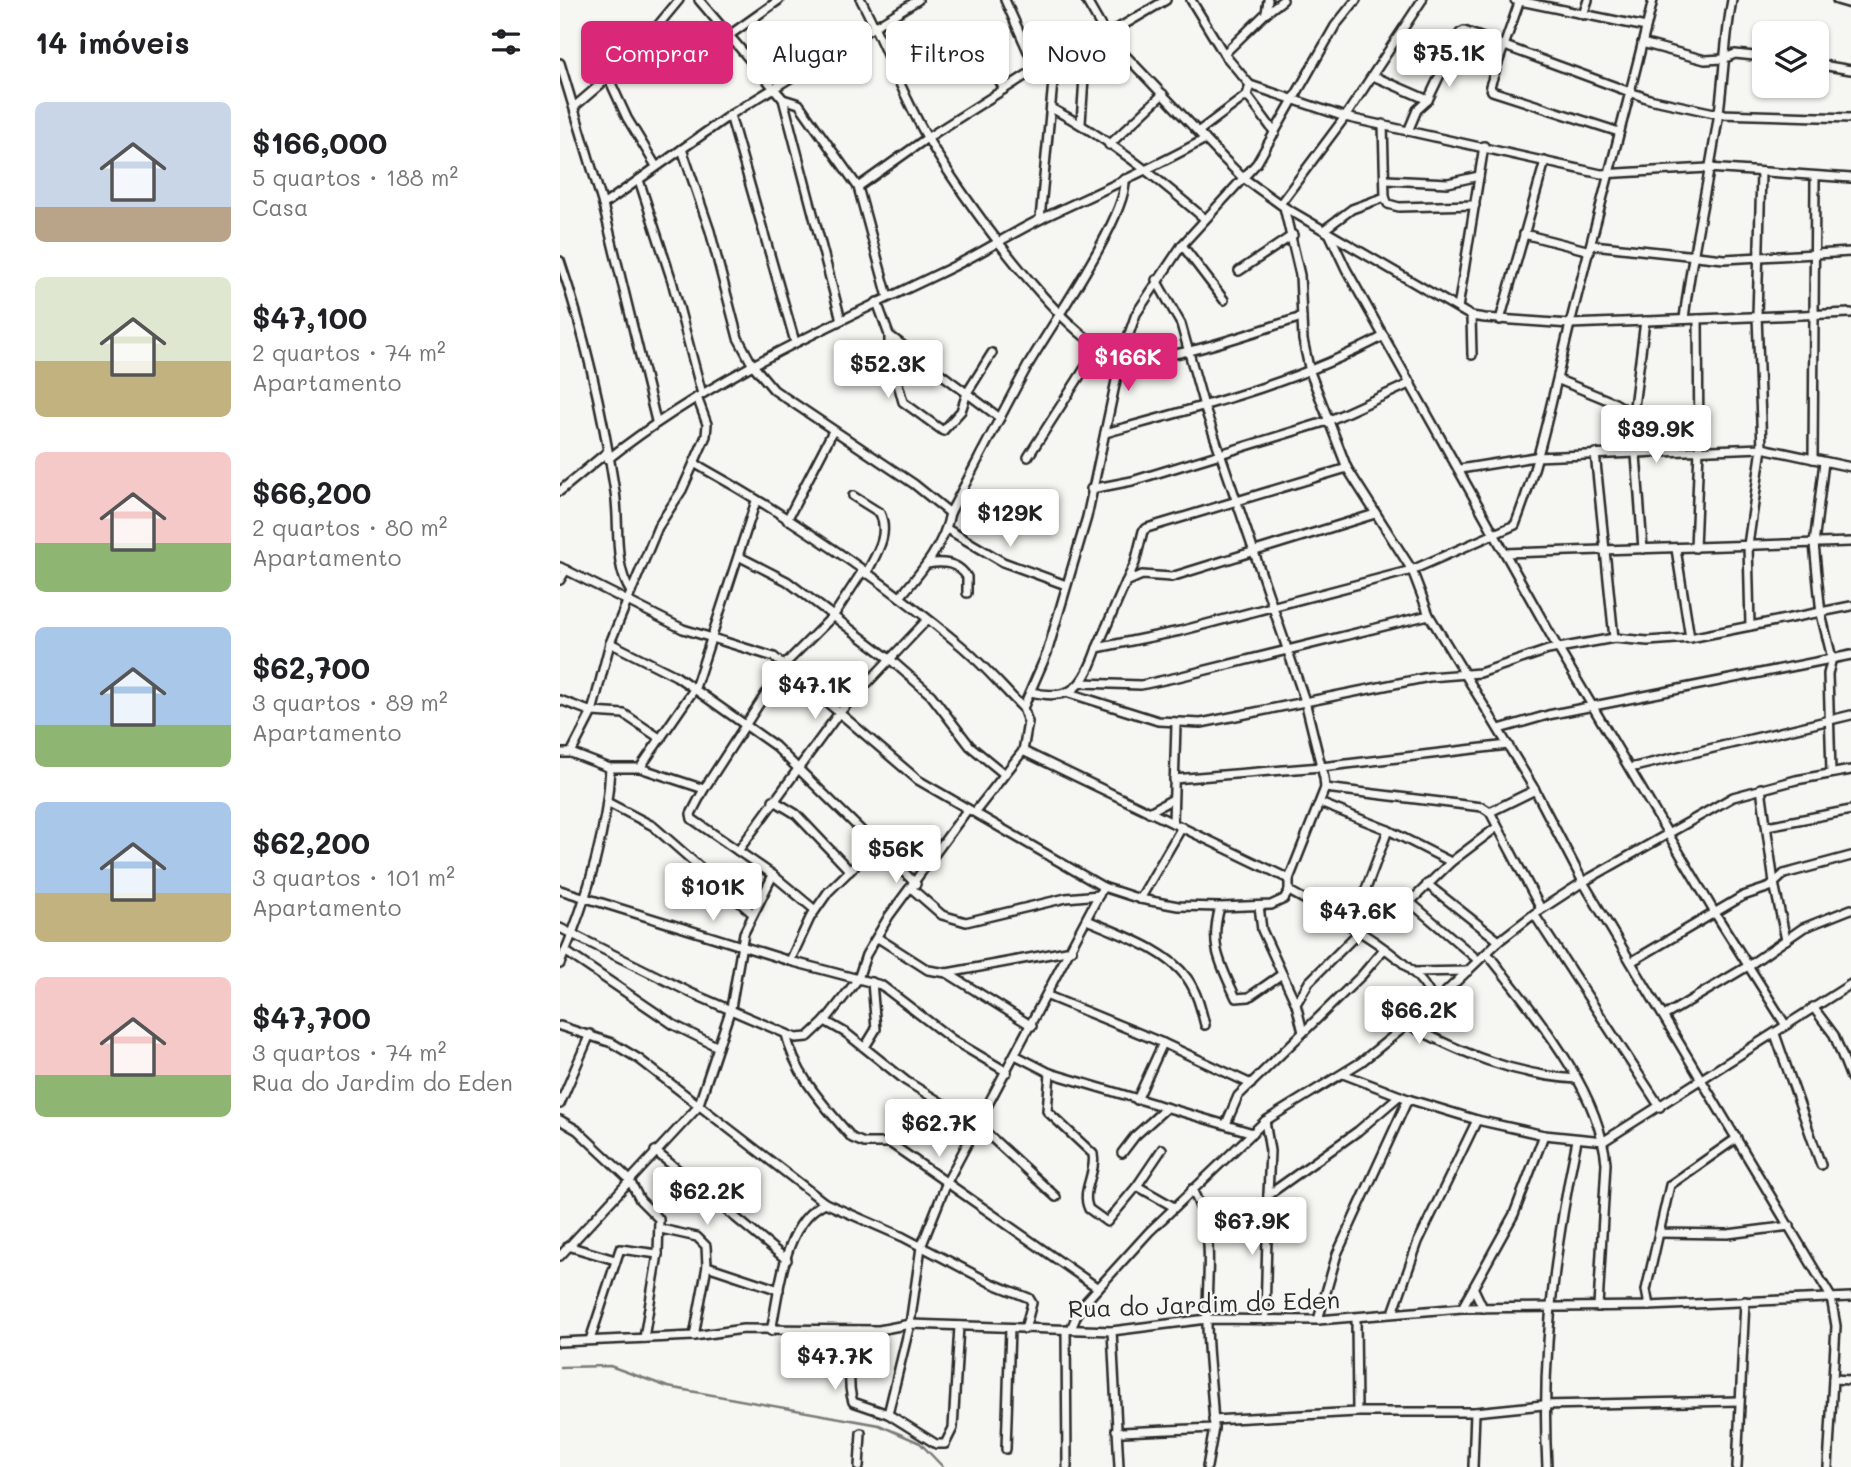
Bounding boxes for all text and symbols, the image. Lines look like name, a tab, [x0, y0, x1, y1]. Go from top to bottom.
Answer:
chip: Comprar	[581, 21, 733, 84]
chip: Alugar	[747, 21, 872, 84]
chip: Filtros	[886, 21, 1009, 84]
chip: Novo	[1023, 21, 1130, 84]
map controls	[1752, 21, 1829, 98]
button: layers	[1752, 21, 1829, 98]
text: 14 imóveis	[35, 22, 190, 62]
icon: filters	[487, 23, 525, 61]
pin: $75.1K	[1392, 29, 1506, 89]
text: $75.1K	[1413, 37, 1485, 67]
text: $166,000	[252, 122, 387, 162]
icon: home	[91, 130, 175, 214]
text: 5 quartos · 188 m²	[252, 162, 458, 192]
text: Casa	[252, 192, 308, 222]
text: $47,100	[252, 297, 367, 337]
icon: home	[91, 305, 175, 389]
pin: $166K	[1079, 334, 1177, 393]
text: 2 quartos · 74 m²	[252, 337, 446, 367]
pin: $52.3K	[831, 340, 945, 400]
text: $166K	[1094, 341, 1162, 371]
text: $52.3K	[850, 348, 926, 378]
text: Apartamento	[252, 367, 402, 397]
pin: $39.9K	[1599, 406, 1713, 465]
text: $39.9K	[1617, 413, 1695, 443]
text: $66,200	[252, 472, 371, 512]
icon: home	[91, 480, 175, 564]
pin: $129K	[961, 490, 1059, 549]
text: $129K	[977, 497, 1043, 527]
text: 2 quartos · 80 m²	[252, 512, 448, 542]
text: Apartamento	[252, 542, 402, 572]
text: $62,700	[252, 647, 370, 687]
icon: home	[91, 655, 175, 739]
pin: $47.1K	[758, 662, 872, 721]
text: $47.1K	[778, 669, 852, 699]
text: 3 quartos · 89 m²	[252, 687, 448, 717]
text: Apartamento	[252, 717, 402, 747]
text: $62,200	[252, 822, 370, 862]
pin: $56K	[855, 826, 937, 885]
icon: home	[91, 830, 175, 914]
text: $56K	[868, 833, 924, 863]
text: 3 quartos · 101 m²	[252, 862, 455, 892]
pin: $101K	[664, 864, 762, 923]
text: $101K	[681, 871, 745, 901]
pin: $47.6K	[1301, 888, 1415, 947]
text: Apartamento	[252, 892, 402, 922]
text: $47.6K	[1319, 895, 1397, 925]
pin: $66.2K	[1362, 986, 1476, 1046]
text: $66.2K	[1380, 994, 1458, 1024]
text: $47,700	[252, 997, 371, 1037]
icon: home	[91, 1005, 175, 1089]
text: 3 quartos · 74 m²	[252, 1037, 446, 1067]
text: Rua do Jardim do Eden	[252, 1067, 513, 1097]
pin: $62.7K	[882, 1100, 996, 1159]
text: $62.7K	[901, 1107, 977, 1137]
pin: $62.2K	[650, 1168, 764, 1227]
text: $62.2K	[669, 1175, 745, 1205]
pin: $67.9K	[1195, 1198, 1309, 1257]
text: $67.9K	[1214, 1205, 1290, 1235]
street label: Rua do Jardim do Eden	[1067, 1283, 1340, 1324]
pin: $47.7K	[778, 1332, 892, 1392]
text: $47.7K	[797, 1340, 873, 1370]

